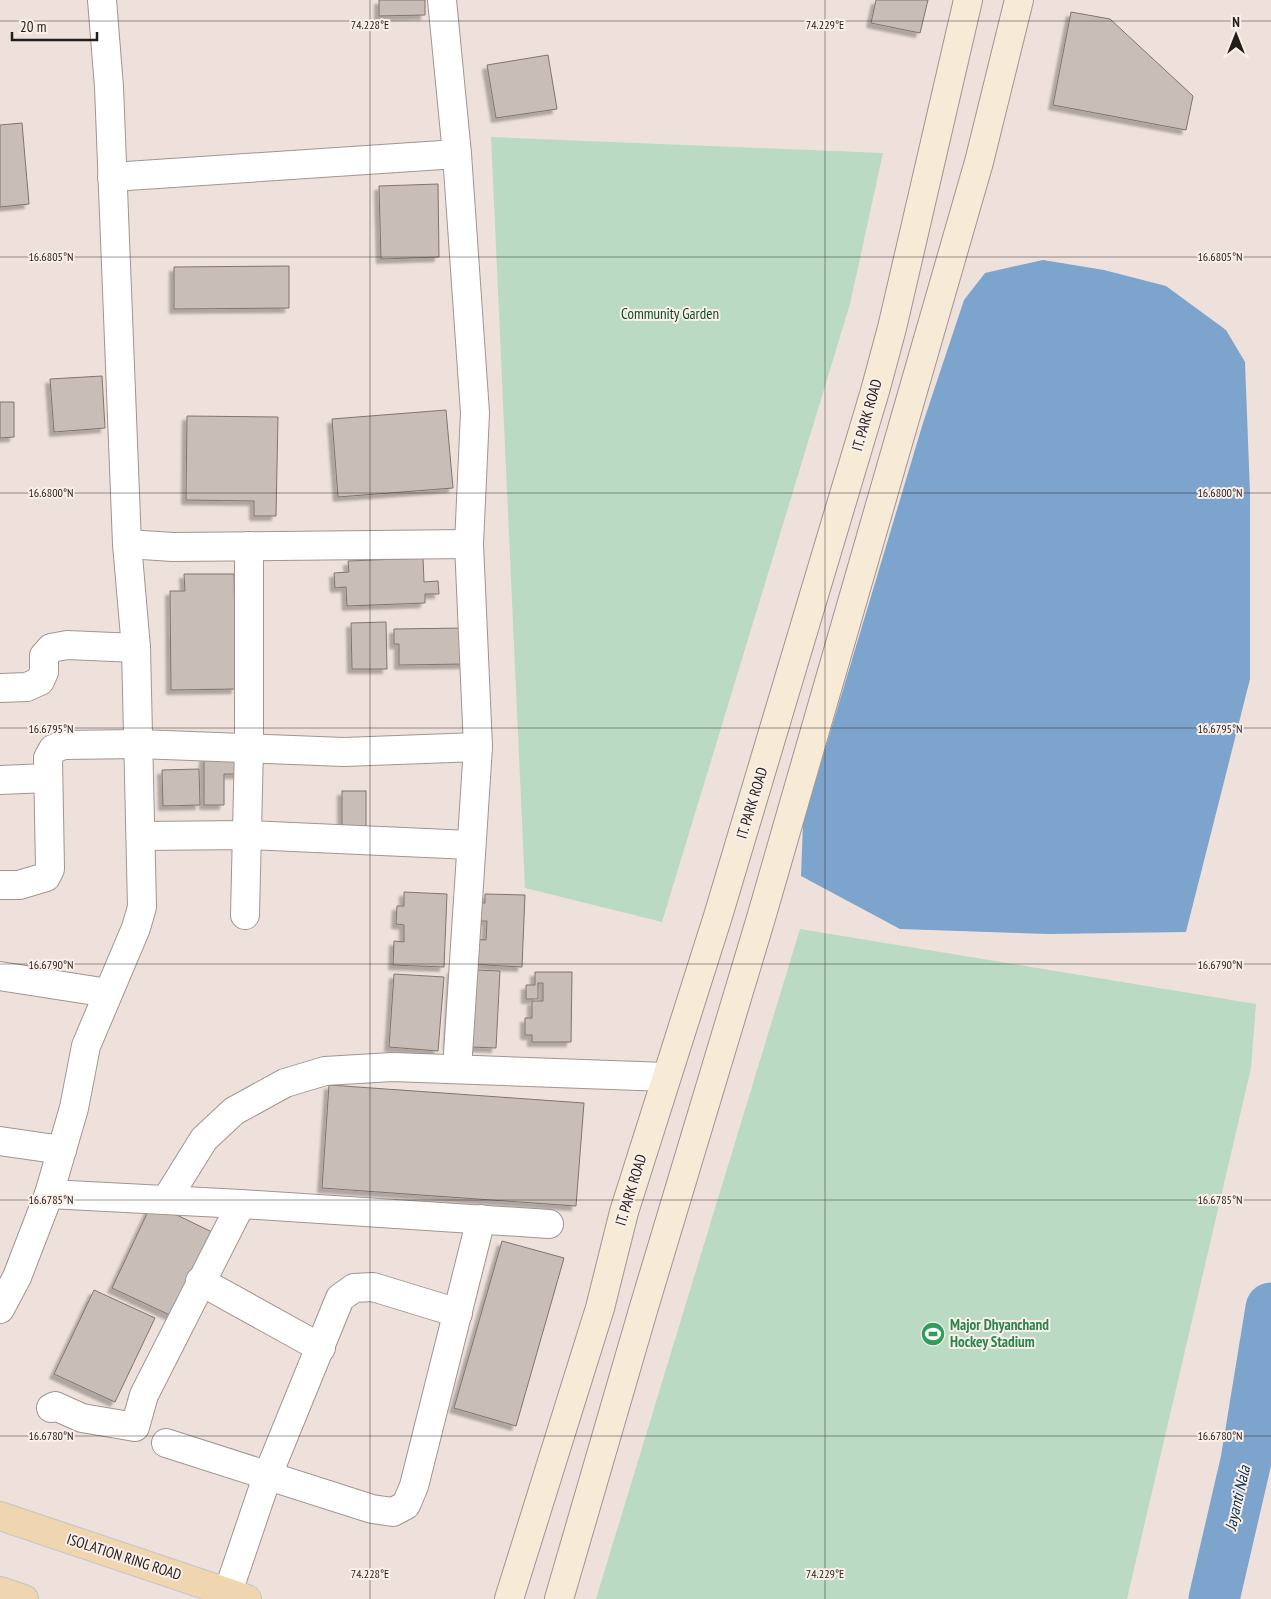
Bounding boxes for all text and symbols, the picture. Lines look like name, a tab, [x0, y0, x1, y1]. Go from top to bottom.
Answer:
scale bar	[12, 10, 98, 42]
north arrow	[1211, 10, 1261, 60]
text: N	[1232, 13, 1240, 31]
text: 20 m	[20, 17, 46, 36]
text: 74.228°E	[351, 17, 389, 32]
text: 74.229°E	[806, 17, 844, 32]
text: 16.6805°N	[28, 249, 74, 264]
text: 16.6805°N	[1197, 249, 1243, 264]
park label: Community Garden	[621, 304, 719, 323]
street label: IT. PARK ROAD	[847, 377, 886, 453]
text: 16.6800°N	[28, 485, 74, 500]
text: 16.6800°N	[1197, 485, 1243, 500]
text: 16.6795°N	[28, 721, 74, 736]
text: 16.6795°N	[1197, 721, 1243, 736]
street label: IT. PARK ROAD	[732, 765, 771, 841]
text: 16.6790°N	[28, 957, 74, 972]
text: 16.6790°N	[1197, 957, 1243, 972]
street label: IT. PARK ROAD	[611, 1152, 650, 1228]
text: 16.6785°N	[28, 1192, 74, 1207]
text: 16.6785°N	[1197, 1192, 1243, 1207]
place label: Major Dhyanchand Hockey Stadium	[950, 1315, 1049, 1351]
sports icon: Major Dhyanchand Hockey Stadium	[920, 1321, 946, 1347]
text: 16.6780°N	[28, 1428, 74, 1443]
text: 16.6780°N	[1197, 1428, 1243, 1443]
water label: Jayanti Nala	[1220, 1462, 1255, 1533]
street label: ISOLATION RING ROAD	[64, 1529, 184, 1584]
text: 74.228°E	[351, 1566, 389, 1581]
text: 74.229°E	[806, 1566, 844, 1581]

